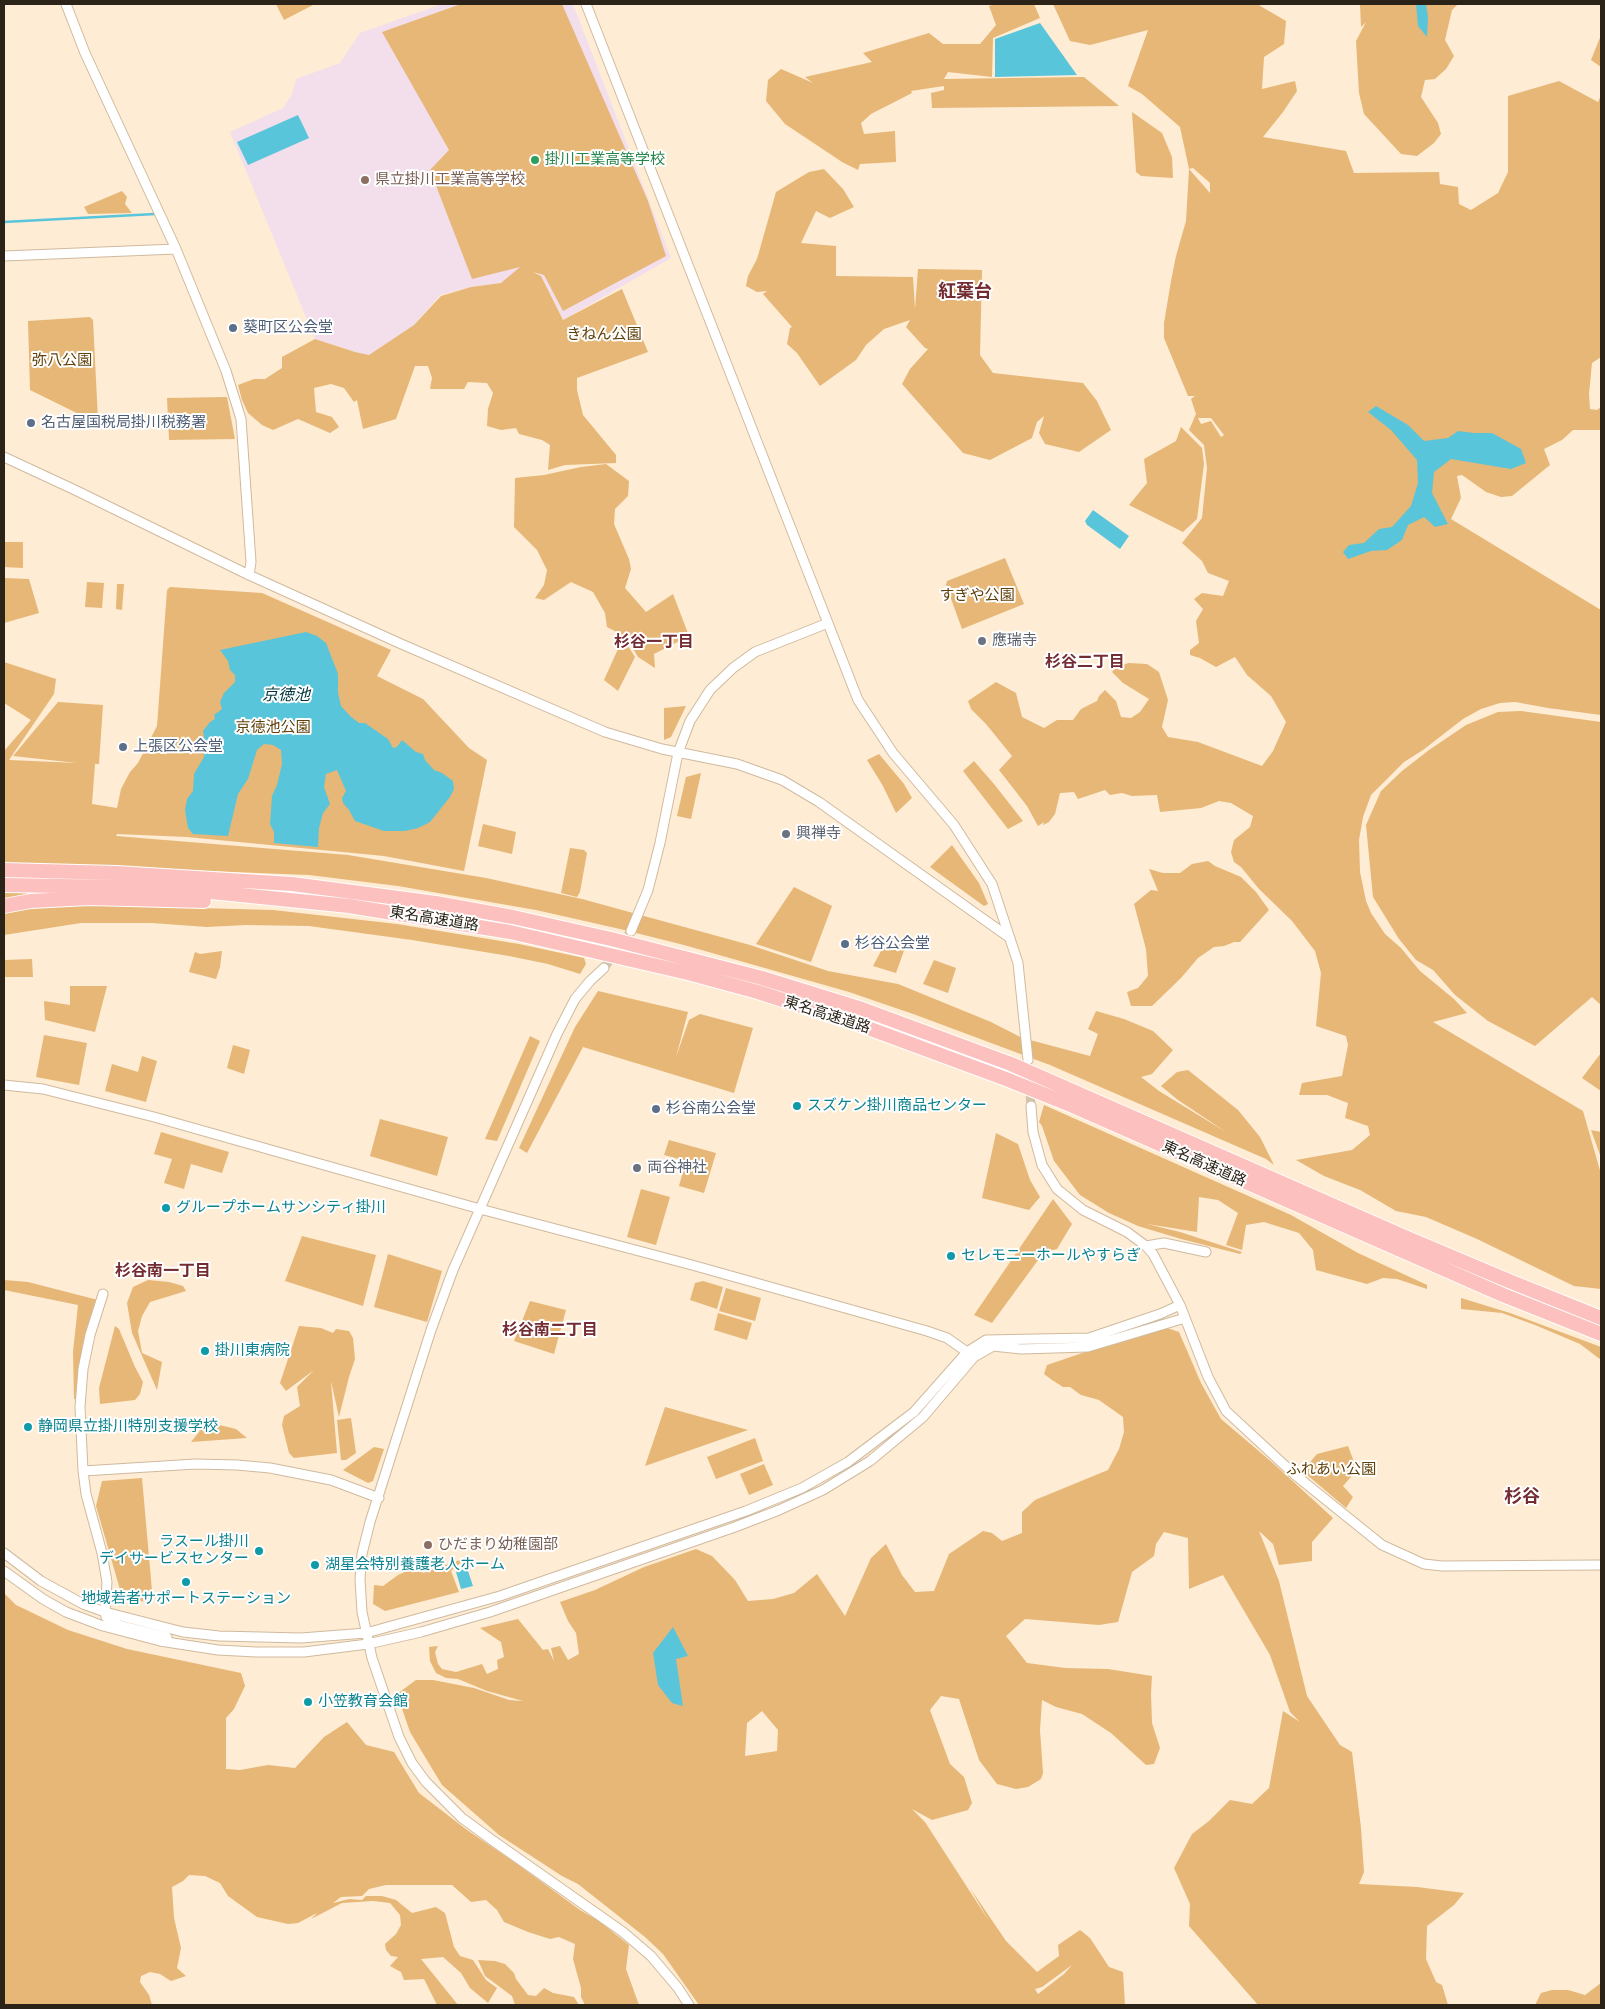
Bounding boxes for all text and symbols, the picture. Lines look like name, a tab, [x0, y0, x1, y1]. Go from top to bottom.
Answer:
place label: 掛川工業高等学校	[545, 151, 665, 169]
marker: 掛川工業高等学校	[529, 154, 541, 166]
place label: 県立掛川工業高等学校	[375, 171, 525, 189]
marker: 県立掛川工業高等学校	[359, 174, 371, 186]
district label: 紅葉台	[938, 281, 992, 303]
place label: 葵町区公会堂	[243, 319, 333, 337]
marker: 葵町区公会堂	[227, 322, 239, 334]
park label: きねん公園	[567, 326, 641, 344]
park label: 弥八公園	[32, 352, 92, 370]
place label: 名古屋国税局掛川税務署	[41, 414, 206, 432]
marker: 名古屋国税局掛川税務署	[25, 417, 37, 429]
park label: すぎや公園	[940, 587, 1014, 605]
district label: 杉谷一丁目	[614, 632, 694, 652]
place label: 應瑞寺	[992, 632, 1037, 650]
marker: 應瑞寺	[976, 635, 988, 647]
district label: 杉谷二丁目	[1045, 652, 1125, 672]
water label: 京徳池	[262, 685, 310, 705]
park label: 京徳池公園	[236, 719, 310, 737]
place label: 上張区公会堂	[133, 738, 223, 756]
marker: 上張区公会堂	[117, 741, 129, 753]
place label: 興禅寺	[796, 825, 841, 843]
marker: 興禅寺	[780, 828, 792, 840]
street label: 東名高速道路	[388, 903, 480, 935]
place label: 杉谷公会堂	[855, 935, 930, 953]
marker: 杉谷公会堂	[839, 938, 851, 950]
street label: 東名高速道路	[781, 993, 873, 1037]
place label: スズケン掛川商品センター	[807, 1097, 987, 1115]
place label: 杉谷南公会堂	[666, 1100, 756, 1118]
marker: スズケン掛川商品センター	[791, 1100, 803, 1112]
marker: 杉谷南公会堂	[650, 1103, 662, 1115]
street label: 東名高速道路	[1159, 1137, 1249, 1191]
place label: 両谷神社	[647, 1159, 707, 1177]
marker: 両谷神社	[631, 1162, 643, 1174]
place label: グループホームサンシティ掛川	[176, 1199, 386, 1217]
marker: グループホームサンシティ掛川	[160, 1202, 172, 1214]
place label: セレモニーホールやすらぎ	[961, 1247, 1141, 1265]
marker: セレモニーホールやすらぎ	[945, 1250, 957, 1262]
district label: 杉谷南一丁目	[115, 1261, 211, 1281]
district label: 杉谷南二丁目	[502, 1320, 598, 1340]
place label: 掛川東病院	[215, 1342, 290, 1360]
marker: 掛川東病院	[199, 1345, 211, 1357]
place label: 静岡県立掛川特別支援学校	[38, 1418, 218, 1436]
marker: 静岡県立掛川特別支援学校	[22, 1421, 34, 1433]
park label: ふれあい公園	[1286, 1461, 1376, 1479]
district label: 杉谷	[1504, 1486, 1540, 1508]
place label: ラスール掛川 デイサービスセンター	[99, 1533, 249, 1568]
place label: ひだまり幼稚園部	[438, 1536, 558, 1554]
marker: ひだまり幼稚園部	[422, 1539, 434, 1551]
marker: ラスール掛川 デイサービスセンター	[253, 1545, 265, 1557]
place label: 湖星会特別養護老人ホーム	[325, 1556, 505, 1574]
marker: 湖星会特別養護老人ホーム	[309, 1559, 321, 1571]
marker: 地域若者サポートステーション	[180, 1576, 192, 1588]
place label: 地域若者サポートステーション	[81, 1590, 291, 1608]
place label: 小笠教育会館	[318, 1693, 408, 1711]
marker: 小笠教育会館	[302, 1696, 314, 1708]

